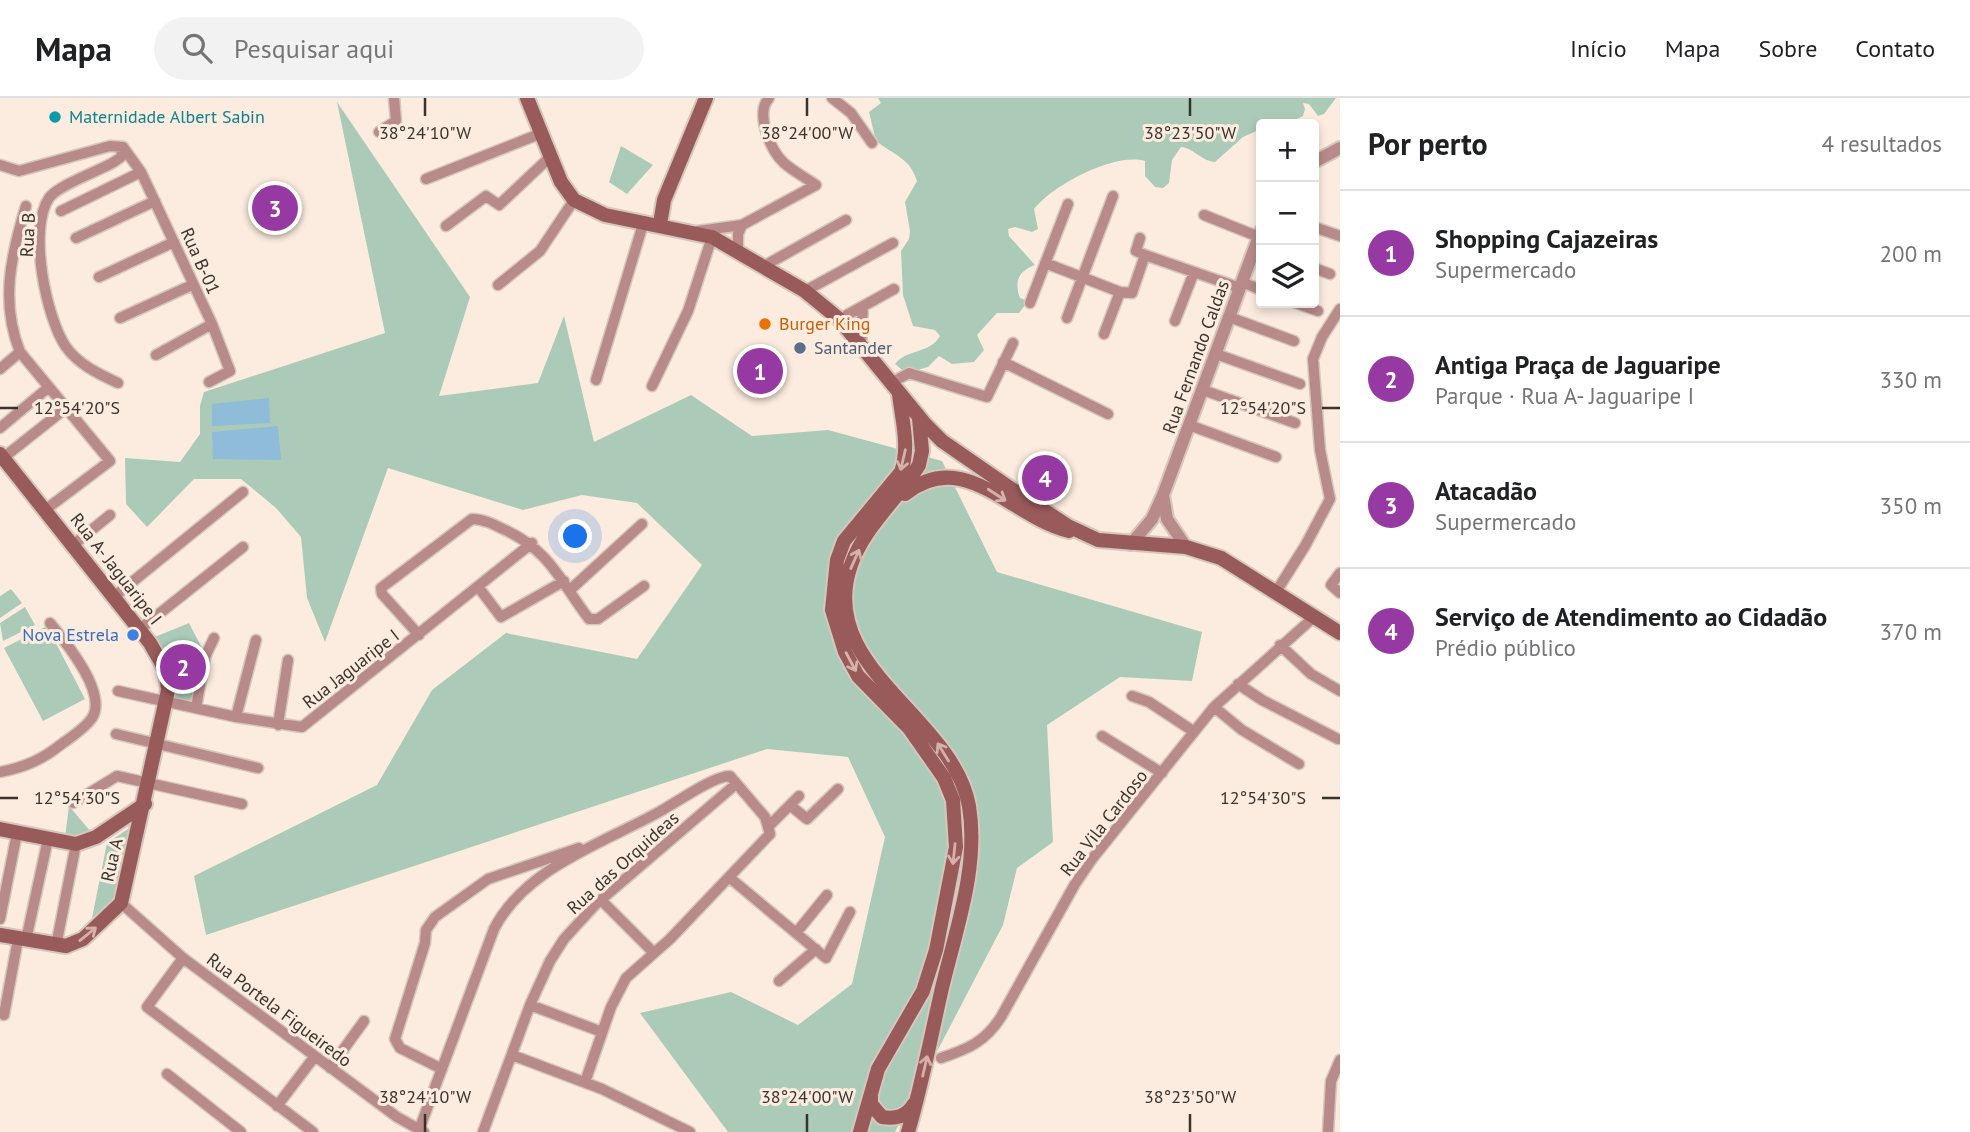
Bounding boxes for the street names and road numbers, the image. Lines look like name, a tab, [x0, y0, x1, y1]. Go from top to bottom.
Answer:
street label: Rua B	[15, 212, 40, 258]
street label: Rua B-01	[176, 224, 225, 298]
street label: Rua Fernando Caldas	[1157, 277, 1234, 437]
street label: Rua A- Jaguaripe I	[66, 508, 167, 629]
street label: Rua Jaguaripe I	[298, 624, 404, 713]
street label: Rua Vila Cardoso	[1055, 765, 1152, 881]
street label: Rua das Orquideas	[562, 806, 683, 919]
street label: Rua A	[95, 835, 128, 884]
street label: Rua Portela Figueiredo	[202, 948, 356, 1072]

